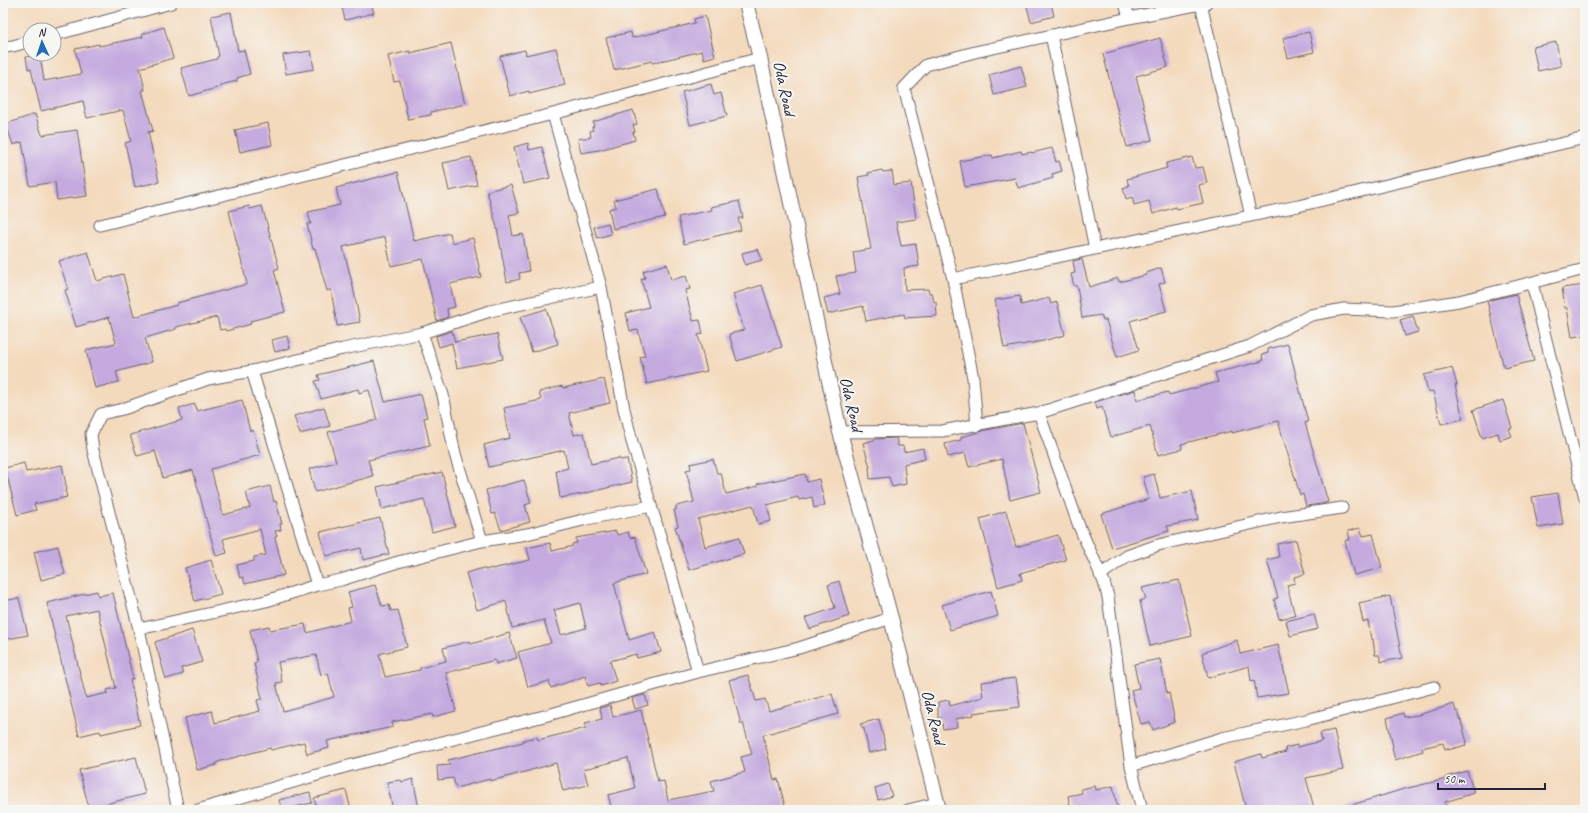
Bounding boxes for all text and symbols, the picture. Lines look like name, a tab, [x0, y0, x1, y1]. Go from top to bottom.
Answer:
north arrow	[22, 22, 62, 62]
text: N	[38, 25, 47, 39]
street label: Oda Road	[768, 59, 801, 121]
street label: Oda Road	[835, 375, 869, 437]
street label: Oda Road	[917, 688, 951, 750]
scale bar	[1438, 765, 1545, 791]
text: 50 m	[1444, 771, 1466, 787]

